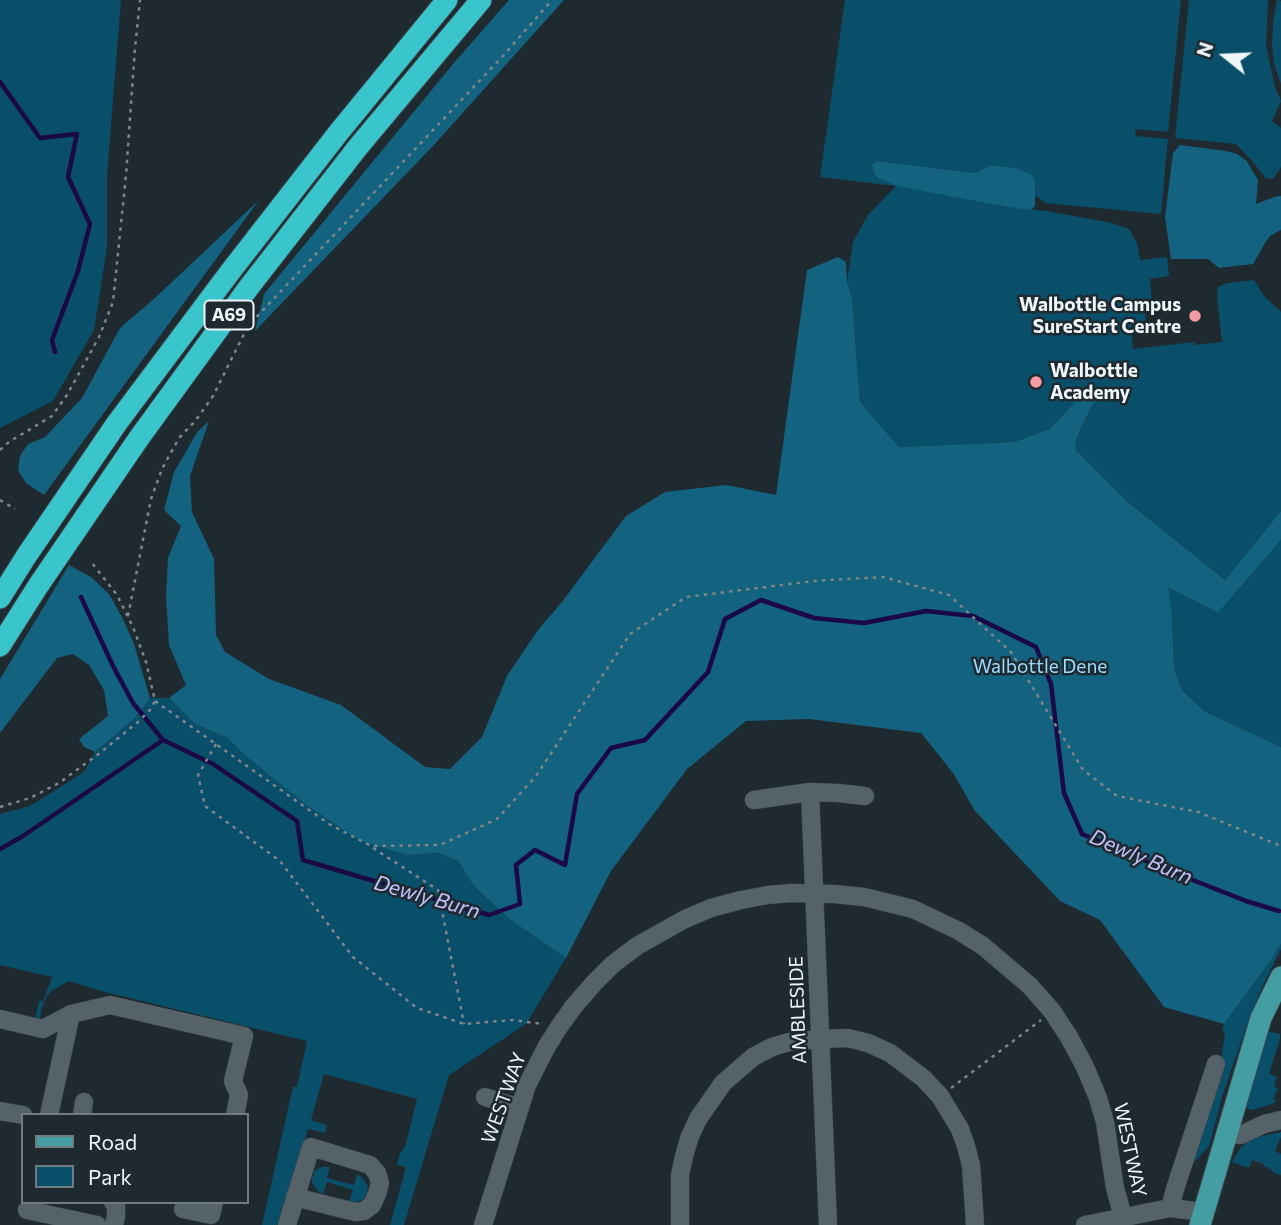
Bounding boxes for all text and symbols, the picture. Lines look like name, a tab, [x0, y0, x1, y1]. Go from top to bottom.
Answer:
north arrow	[1190, 21, 1260, 91]
text: N	[1191, 39, 1218, 60]
place label: Walbottle Campus SureStart Centre	[1019, 294, 1181, 338]
road number: A69	[204, 300, 254, 330]
marker: Walbottle Campus SureStart Centre	[1187, 308, 1203, 324]
place label: Walbottle Academy	[1050, 360, 1138, 404]
marker: Walbottle Academy	[1028, 374, 1044, 390]
park label: Walbottle Dene	[973, 656, 1107, 678]
water label: Dewly Burn	[1086, 824, 1196, 890]
water label: Dewly Burn	[371, 870, 483, 924]
street label: AMBLESIDE	[785, 956, 811, 1064]
street label: WESTWAY	[477, 1049, 531, 1147]
street label: WESTWAY	[1109, 1101, 1151, 1199]
legend	[21, 1113, 248, 1204]
text: Road	[88, 1129, 137, 1154]
text: Park	[88, 1164, 132, 1189]

